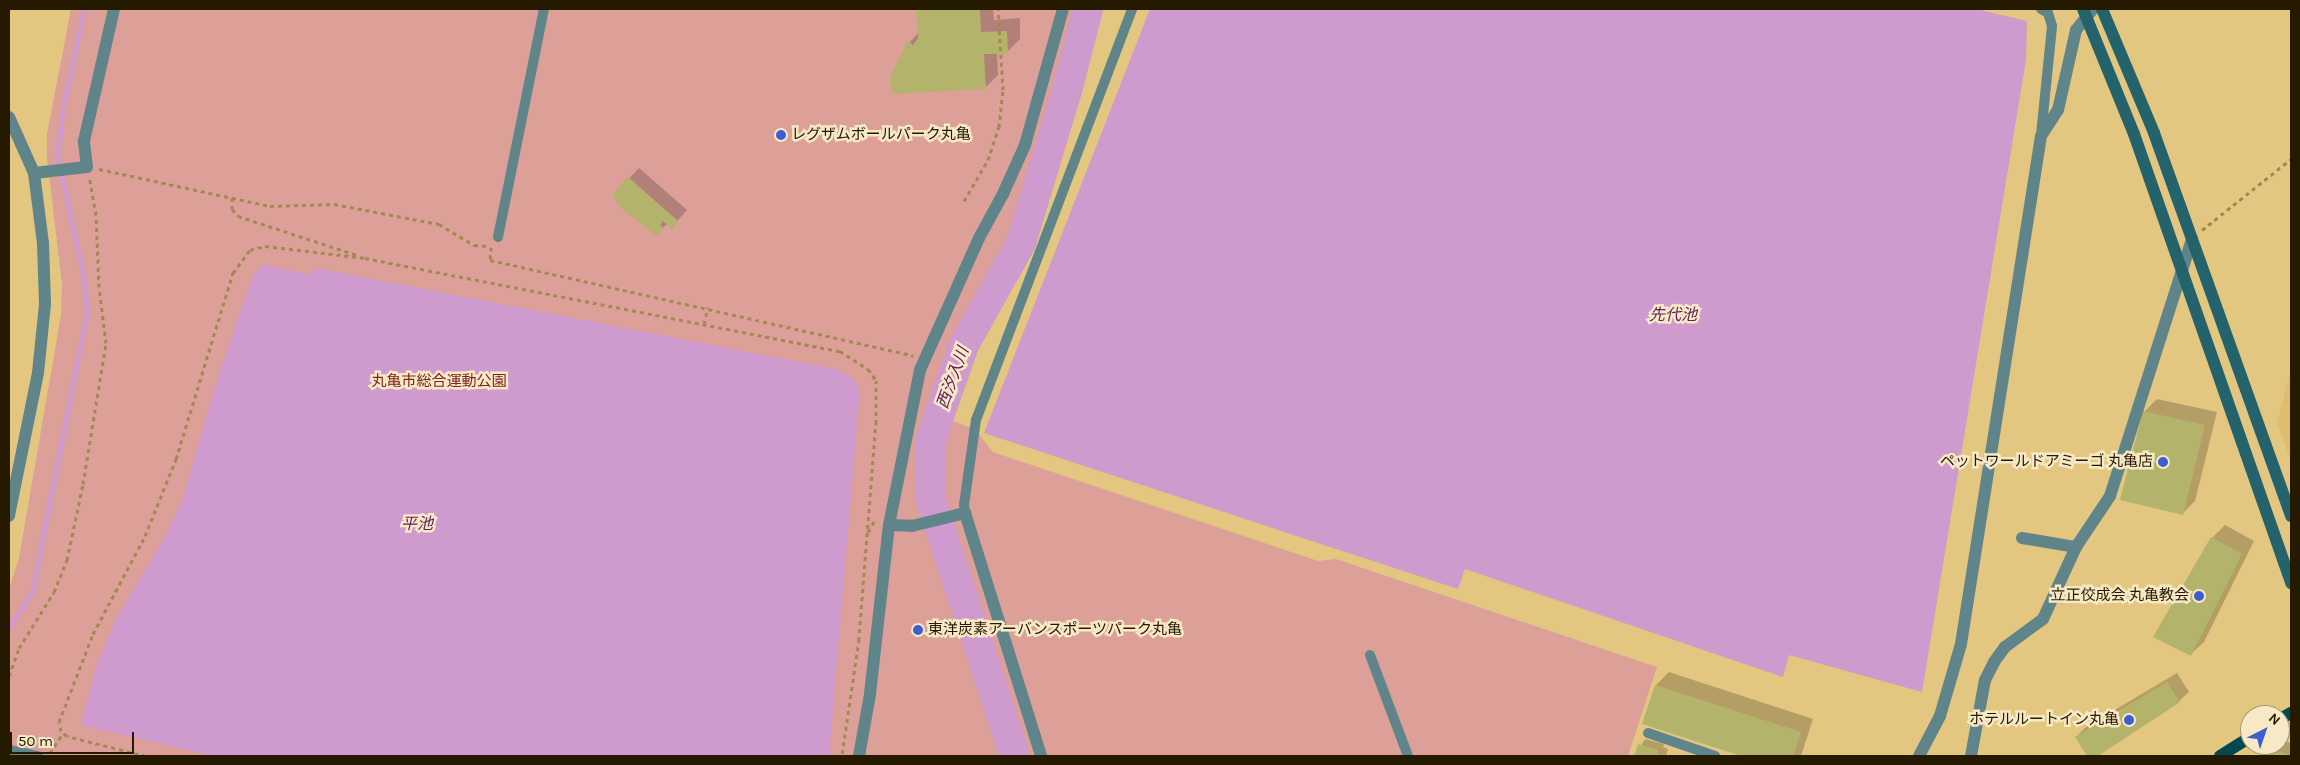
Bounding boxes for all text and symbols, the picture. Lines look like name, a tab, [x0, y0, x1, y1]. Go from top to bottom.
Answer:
place label: レグザムボールパーク丸亀	[791, 126, 971, 144]
marker: レグザムボールパーク丸亀	[775, 129, 787, 141]
water label: 先代池	[1649, 305, 1697, 325]
water label: 西汐入川	[933, 345, 973, 411]
park label: 丸亀市総合運動公園	[372, 373, 506, 391]
place label: ペットワールドアミーゴ 丸亀店	[1939, 453, 2153, 471]
marker: ペットワールドアミーゴ 丸亀店	[2157, 456, 2169, 468]
water label: 平池	[401, 514, 433, 534]
place label: 立正佼成会 丸亀教会	[2050, 587, 2189, 605]
marker: 立正佼成会 丸亀教会	[2193, 590, 2205, 602]
place label: 東洋炭素アーバンスポーツパーク丸亀	[928, 621, 1182, 639]
marker: 東洋炭素アーバンスポーツパーク丸亀	[912, 624, 924, 636]
north arrow	[2240, 705, 2290, 755]
text: N	[2265, 709, 2284, 729]
place label: ホテルルートイン丸亀	[1969, 711, 2119, 729]
marker: ホテルルートイン丸亀	[2123, 714, 2135, 726]
scale bar	[12, 722, 136, 754]
text: 50 m	[18, 732, 53, 750]

